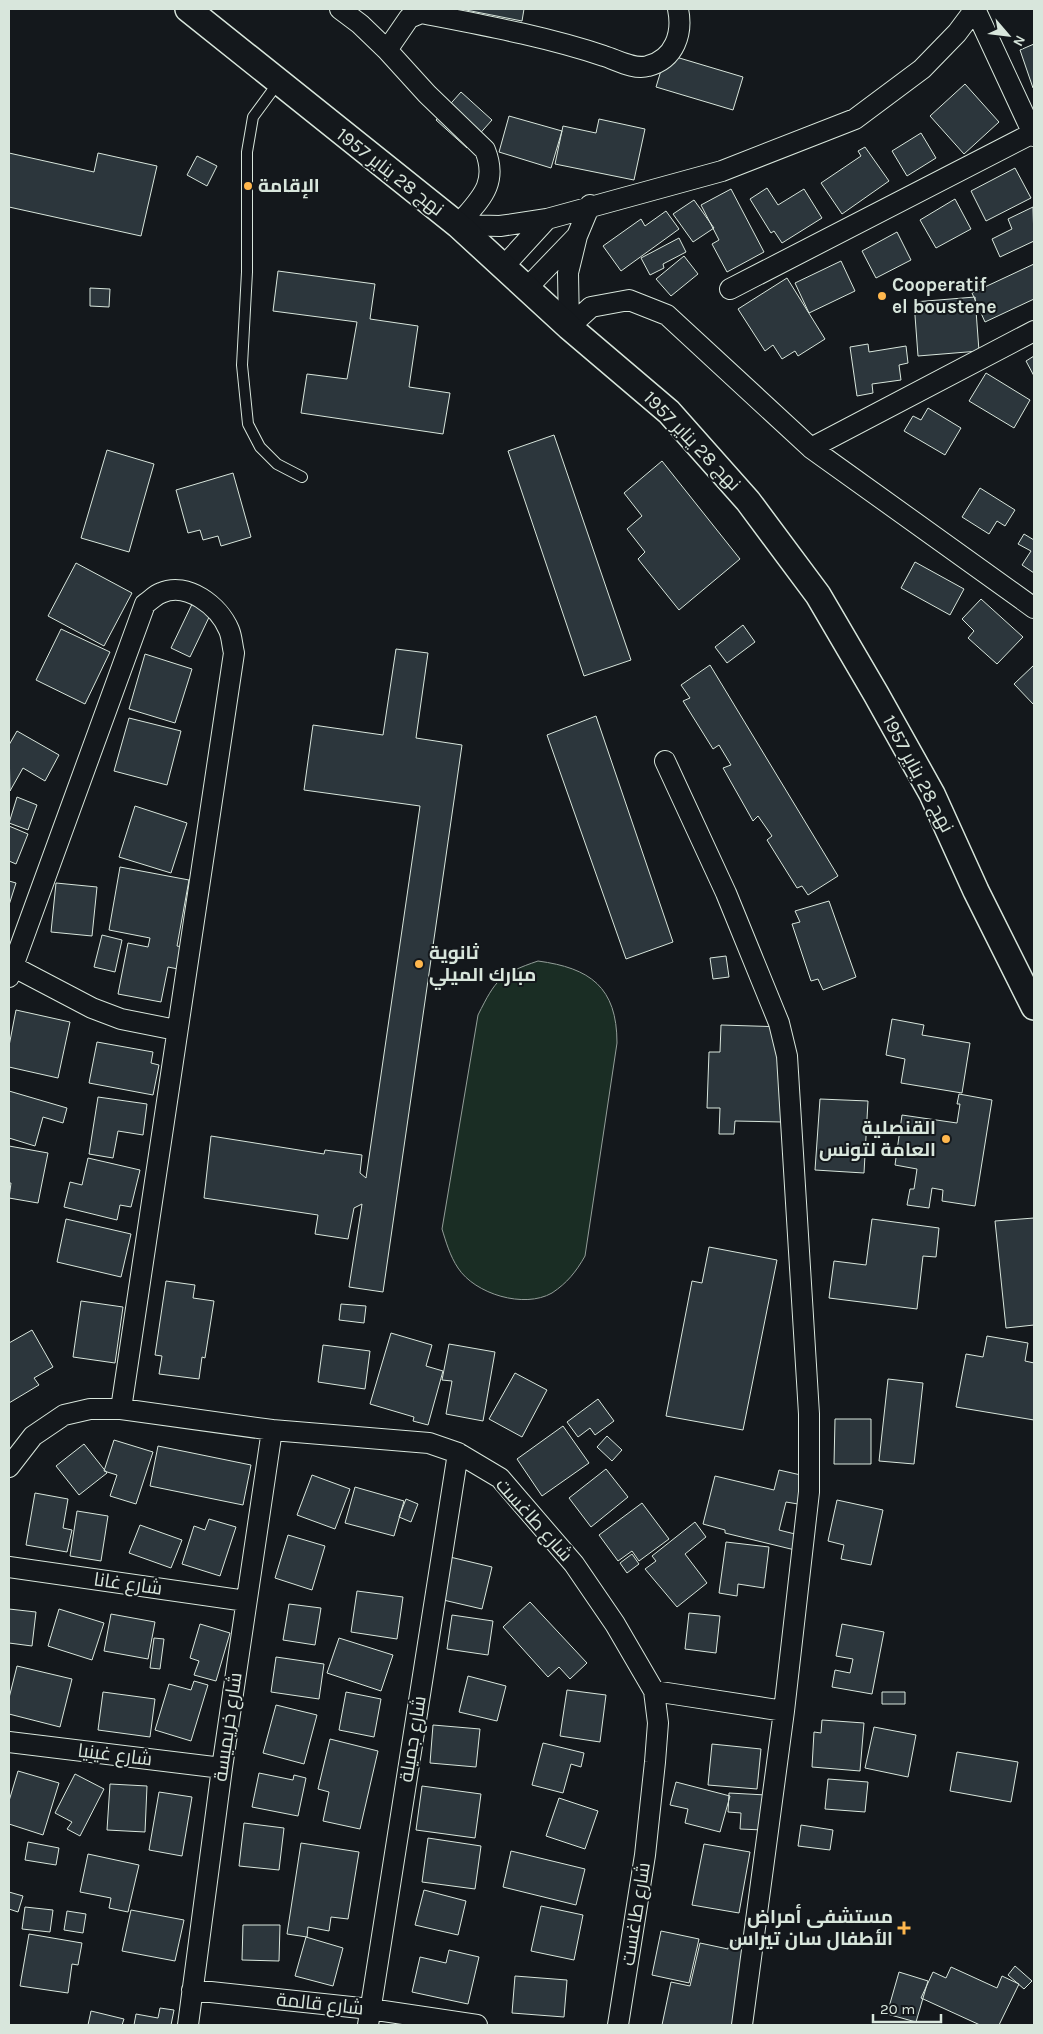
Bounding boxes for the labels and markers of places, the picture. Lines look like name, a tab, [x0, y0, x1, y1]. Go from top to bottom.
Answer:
place label: الإقامة	[258, 175, 320, 199]
marker: الإقامة	[242, 180, 254, 192]
place label: Cooperatif el boustene	[892, 274, 997, 318]
marker: Cooperatif el boustene	[876, 290, 888, 302]
place label: ثانوية مبارك الميلي	[429, 942, 536, 990]
marker: ثانوية مبارك الميلي	[413, 958, 425, 970]
place label: القنصلية العامة لتونس	[819, 1117, 936, 1161]
marker: القنصلية العامة لتونس	[940, 1133, 952, 1145]
place label: مستشفى أمراض الأطفال سان تيراس	[729, 1903, 893, 1951]
marker: مستشفى أمراض الأطفال سان تيراس	[897, 1921, 911, 1935]

